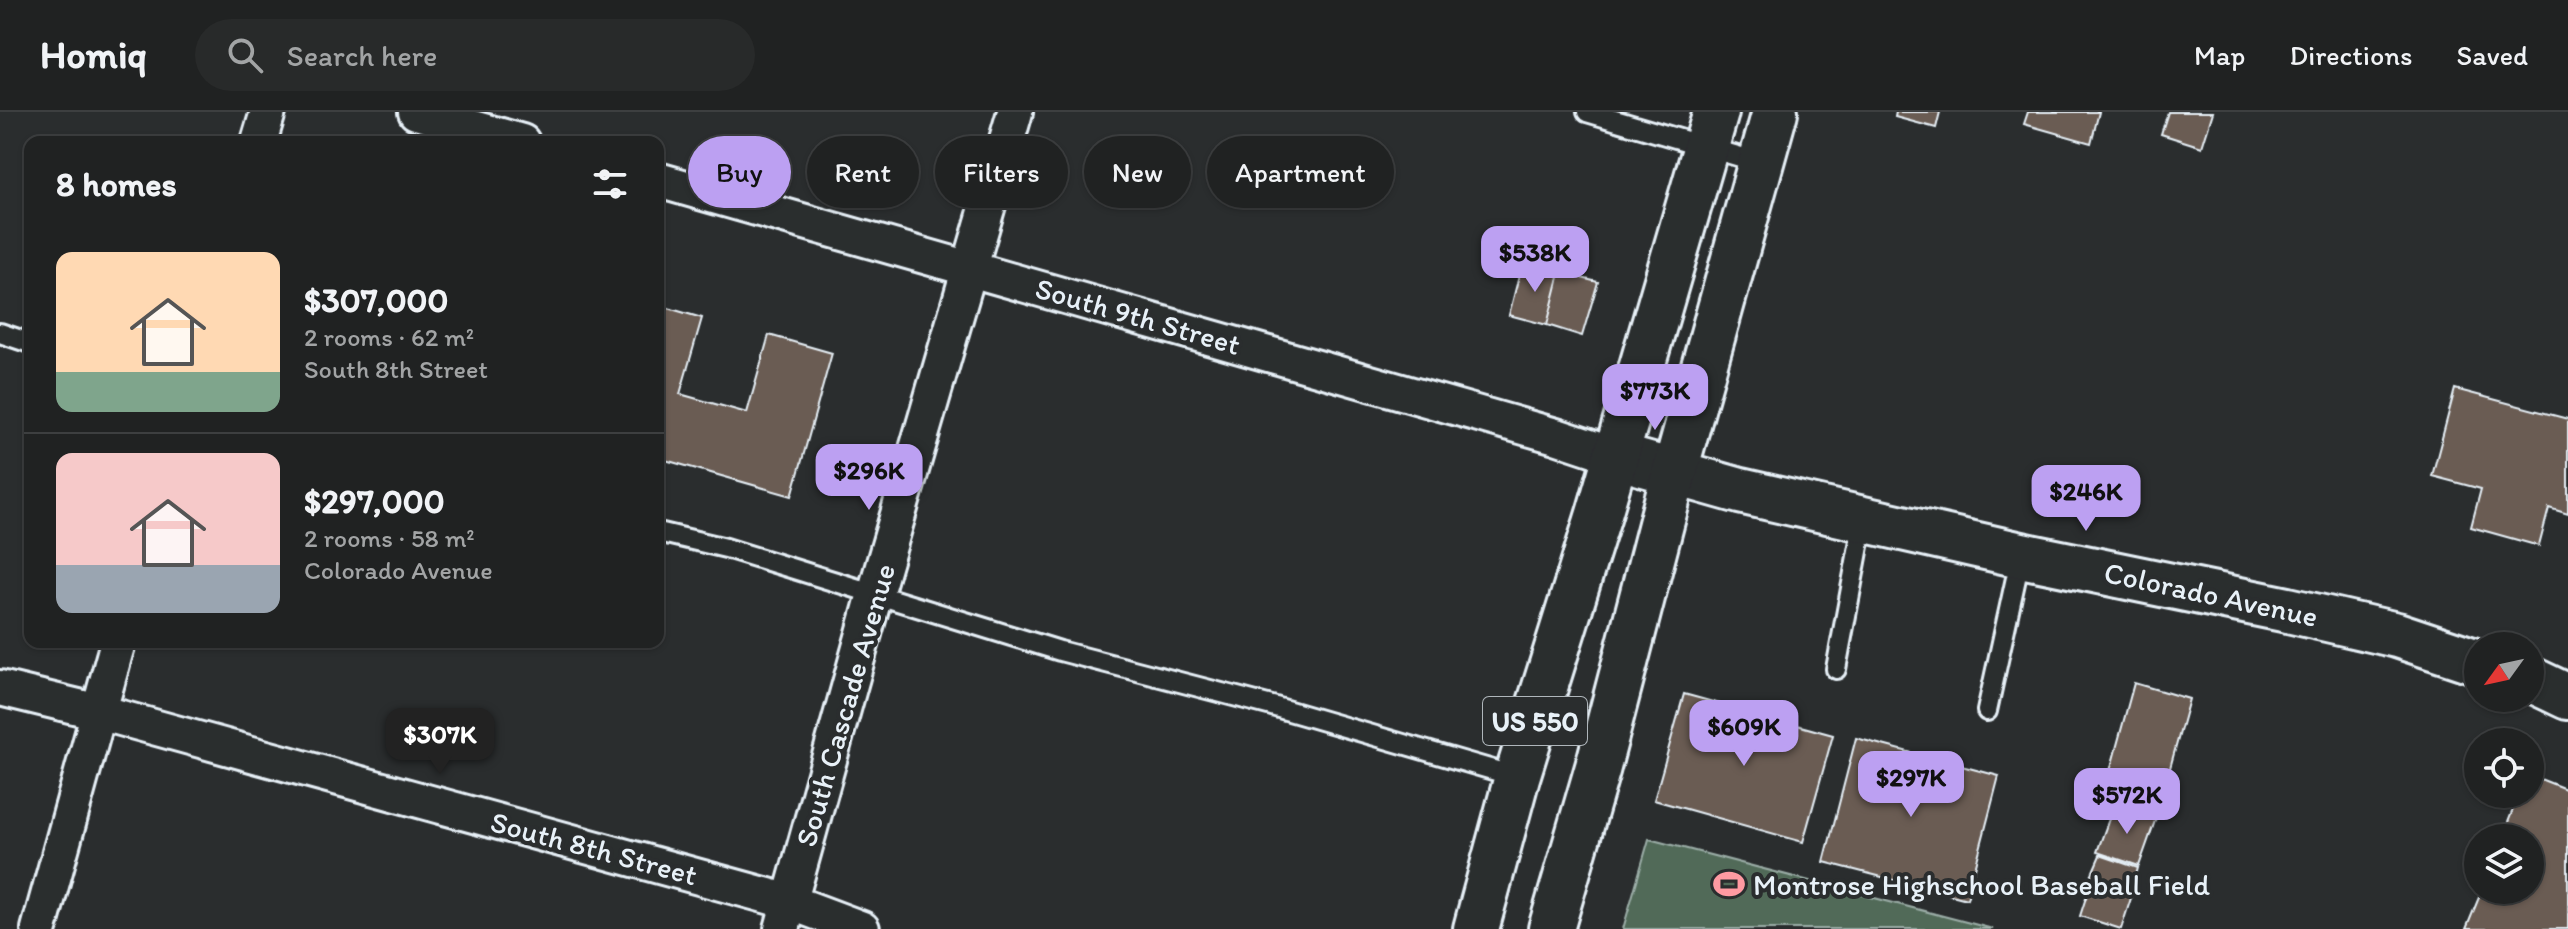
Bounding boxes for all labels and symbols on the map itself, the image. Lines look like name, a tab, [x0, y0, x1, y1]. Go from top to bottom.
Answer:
pin: $538K	[1479, 226, 1591, 294]
street label: South 9th Street	[1031, 269, 1245, 363]
pin: $773K	[1599, 364, 1711, 432]
pin: $296K	[813, 444, 925, 512]
pin: $246K	[2030, 465, 2142, 533]
street label: Colorado Avenue	[2101, 553, 2321, 635]
street label: South Cascade Avenue	[787, 559, 903, 851]
north arrow	[2464, 632, 2544, 712]
road number: US 550	[1483, 697, 1587, 745]
pin: $609K	[1688, 700, 1800, 768]
pin: $307K	[384, 708, 496, 776]
pin: $297K	[1855, 751, 1967, 819]
pin: $572K	[2071, 768, 2183, 836]
street label: South 8th Street	[487, 803, 701, 893]
place label: Montrose Highschool Baseball Field	[1753, 866, 2211, 903]
sports icon: Montrose Highschool Baseball Field	[1712, 867, 1746, 901]

